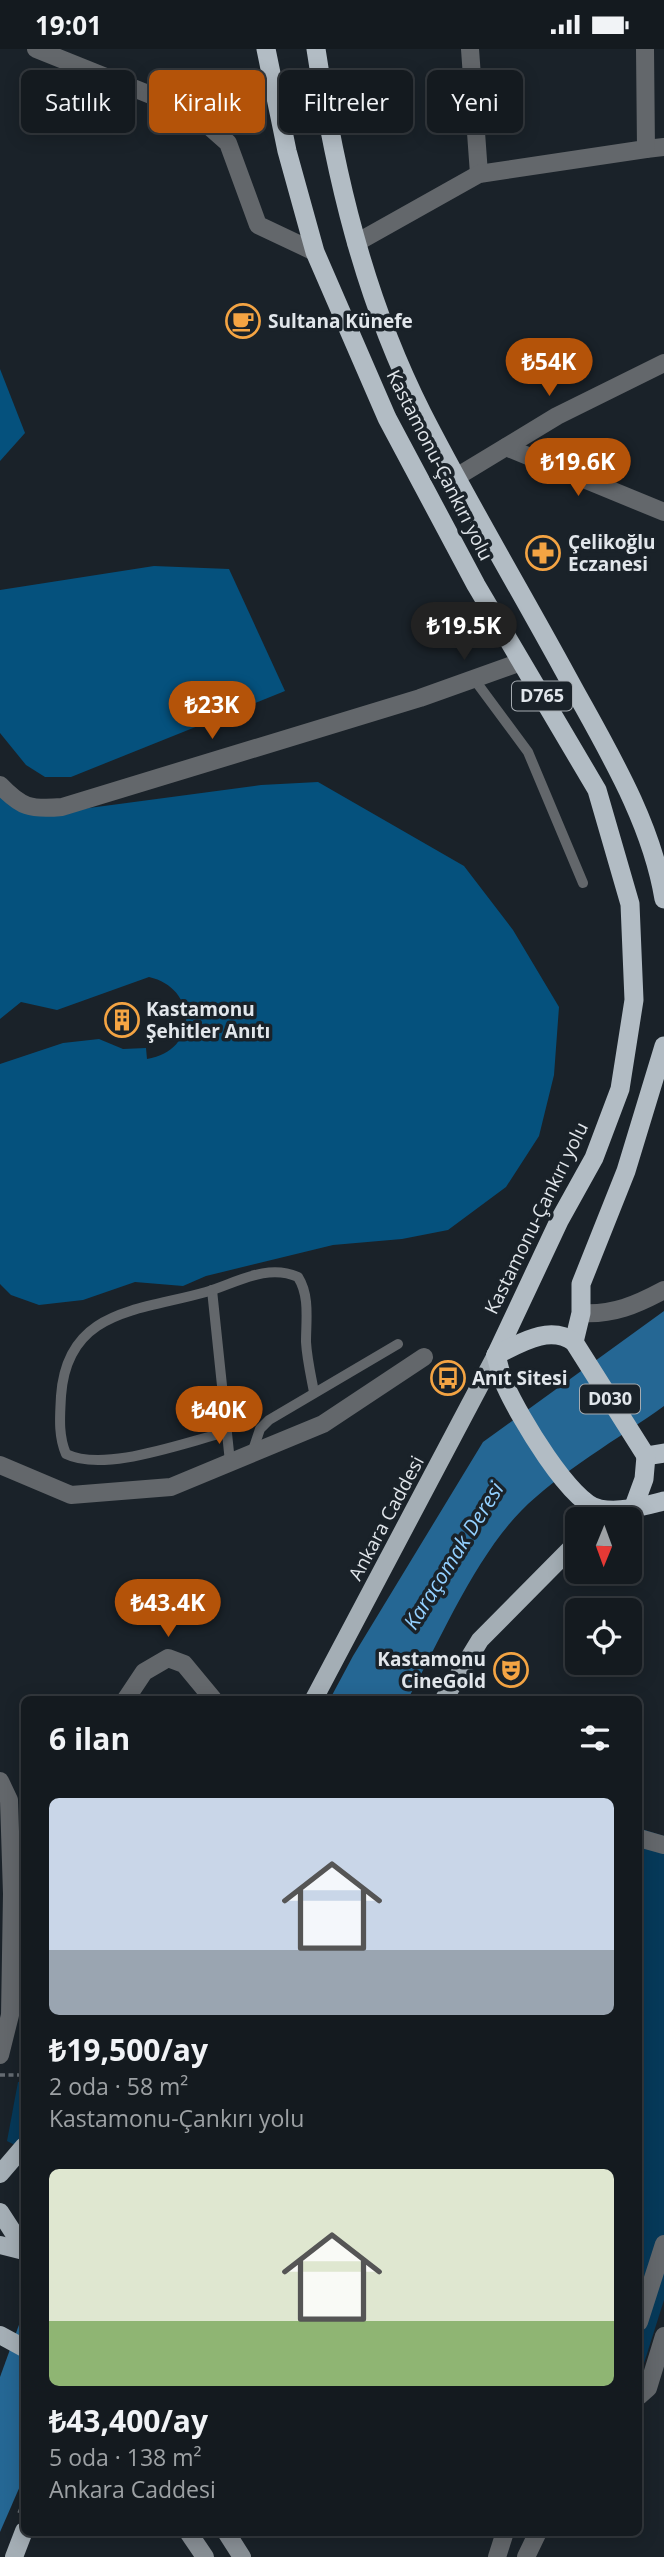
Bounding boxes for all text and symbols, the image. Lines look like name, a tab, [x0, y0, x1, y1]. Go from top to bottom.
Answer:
text: 19:01	[35, 7, 102, 43]
chip: Satılık	[21, 70, 135, 133]
chip: Kiralık	[149, 70, 265, 133]
chip: Filtreler	[279, 70, 413, 133]
chip: Yeni	[427, 70, 523, 133]
cafe icon: Sultana Künefe	[224, 302, 262, 340]
place label: Sultana Künefe	[268, 308, 413, 334]
pin: ₺54K	[508, 339, 590, 398]
text: ₺54K	[522, 345, 576, 377]
street label: Kastamonu-Çankırı yolu	[381, 365, 499, 565]
pin: ₺19.6K	[521, 439, 635, 498]
text: ₺19.6K	[541, 445, 615, 477]
place label: Çelikoğlu Eczanesi	[568, 529, 656, 577]
pharmacy icon: Çelikoğlu Eczanesi	[524, 534, 562, 572]
pin: ₺19.5K	[407, 603, 521, 662]
text: ₺19.5K	[427, 609, 501, 641]
pin: ₺23K	[171, 681, 253, 741]
road number: D765	[512, 681, 572, 711]
text: ₺23K	[185, 688, 239, 720]
place label: Kastamonu Şehitler Anıtı	[146, 996, 270, 1044]
building icon: Kastamonu Şehitler Anıtı	[103, 1001, 141, 1039]
street label: Kastamonu-Çankırı yolu	[478, 1118, 594, 1318]
bus stop icon: Anıt Sitesi	[429, 1359, 467, 1397]
place label: Anıt Sitesi	[472, 1365, 568, 1391]
road number: D030	[580, 1385, 640, 1413]
pin: ₺40K	[178, 1387, 260, 1446]
text: ₺40K	[192, 1393, 246, 1425]
street label: Ankara Caddesi	[342, 1451, 430, 1585]
water label: Karaçomak Deresi	[397, 1476, 510, 1634]
north arrow	[565, 1507, 642, 1584]
map controls	[565, 1507, 642, 1675]
pin: ₺43.4K	[111, 1579, 225, 1639]
text: ₺43.4K	[131, 1586, 205, 1618]
button: locate	[565, 1598, 642, 1675]
place label: Kastamonu CineGold	[377, 1646, 486, 1694]
theatre icon: Kastamonu CineGold	[492, 1651, 530, 1689]
text: 6 ilan	[49, 1718, 130, 1759]
icon: filters	[576, 1719, 614, 1757]
icon: home	[269, 1843, 395, 1969]
text: ₺19,500/ay	[49, 2029, 208, 2070]
text: 2 oda · 58 m²	[49, 2070, 188, 2102]
text: Kastamonu-Çankırı yolu	[49, 2102, 304, 2134]
icon: home	[269, 2214, 395, 2340]
text: ₺43,400/ay	[49, 2400, 208, 2441]
text: 5 oda · 138 m²	[49, 2441, 202, 2473]
text: Ankara Caddesi	[49, 2473, 216, 2505]

